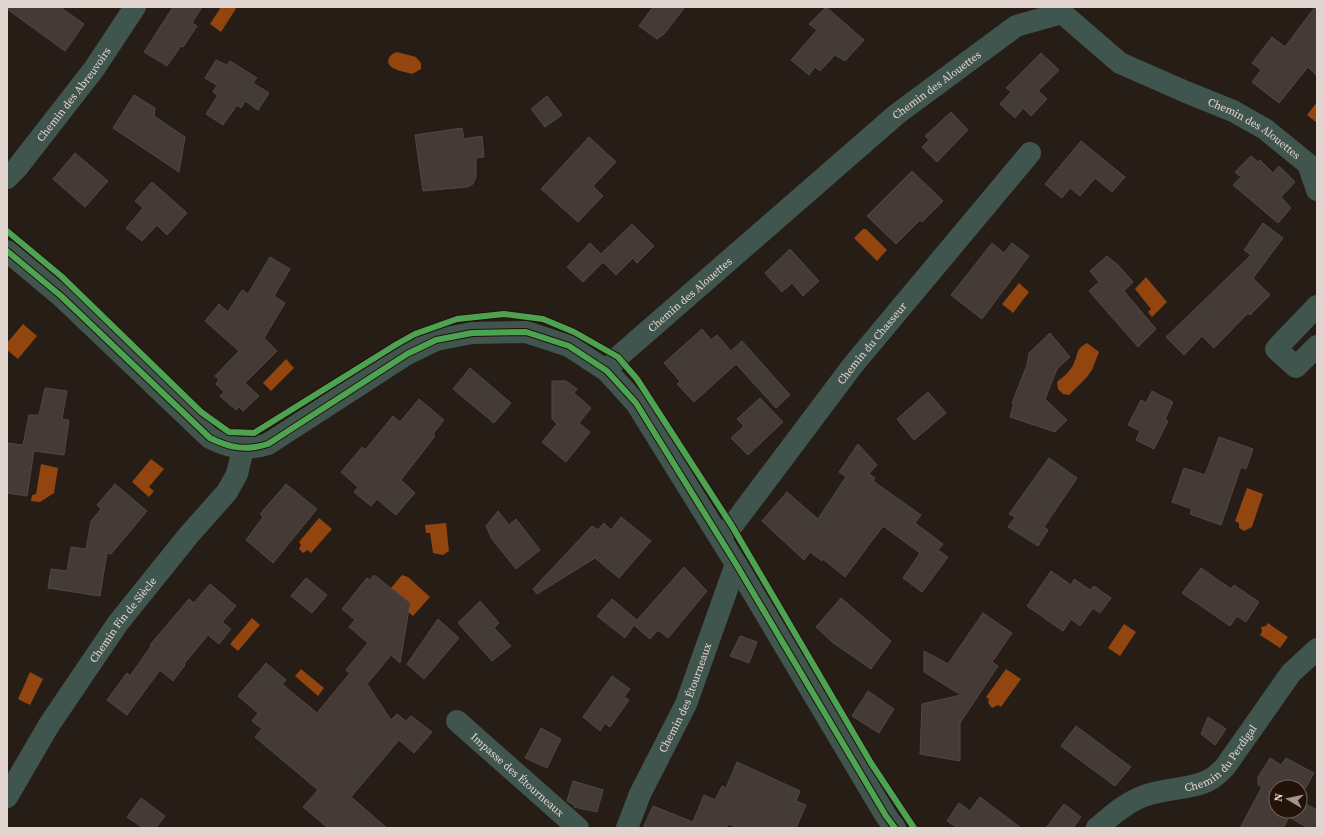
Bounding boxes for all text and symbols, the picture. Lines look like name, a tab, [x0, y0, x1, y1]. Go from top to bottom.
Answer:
street label: Chemin des Abreuvoirs	[33, 44, 115, 145]
street label: Chemin des Alouettes	[889, 47, 985, 123]
street label: Chemin des Alouettes	[1205, 95, 1304, 163]
street label: Chemin des Alouettes	[645, 254, 736, 336]
street label: Chemin du Chasseur	[834, 299, 911, 388]
street label: Chemin Fin de Siècle	[86, 574, 160, 666]
street label: Chemin des Étourneaux	[655, 641, 715, 755]
street label: Chemin du Perdigal	[1183, 722, 1261, 795]
street label: Impasse des Étourneaux	[467, 730, 567, 821]
north arrow	[1268, 779, 1308, 819]
text: N	[1271, 792, 1287, 803]

